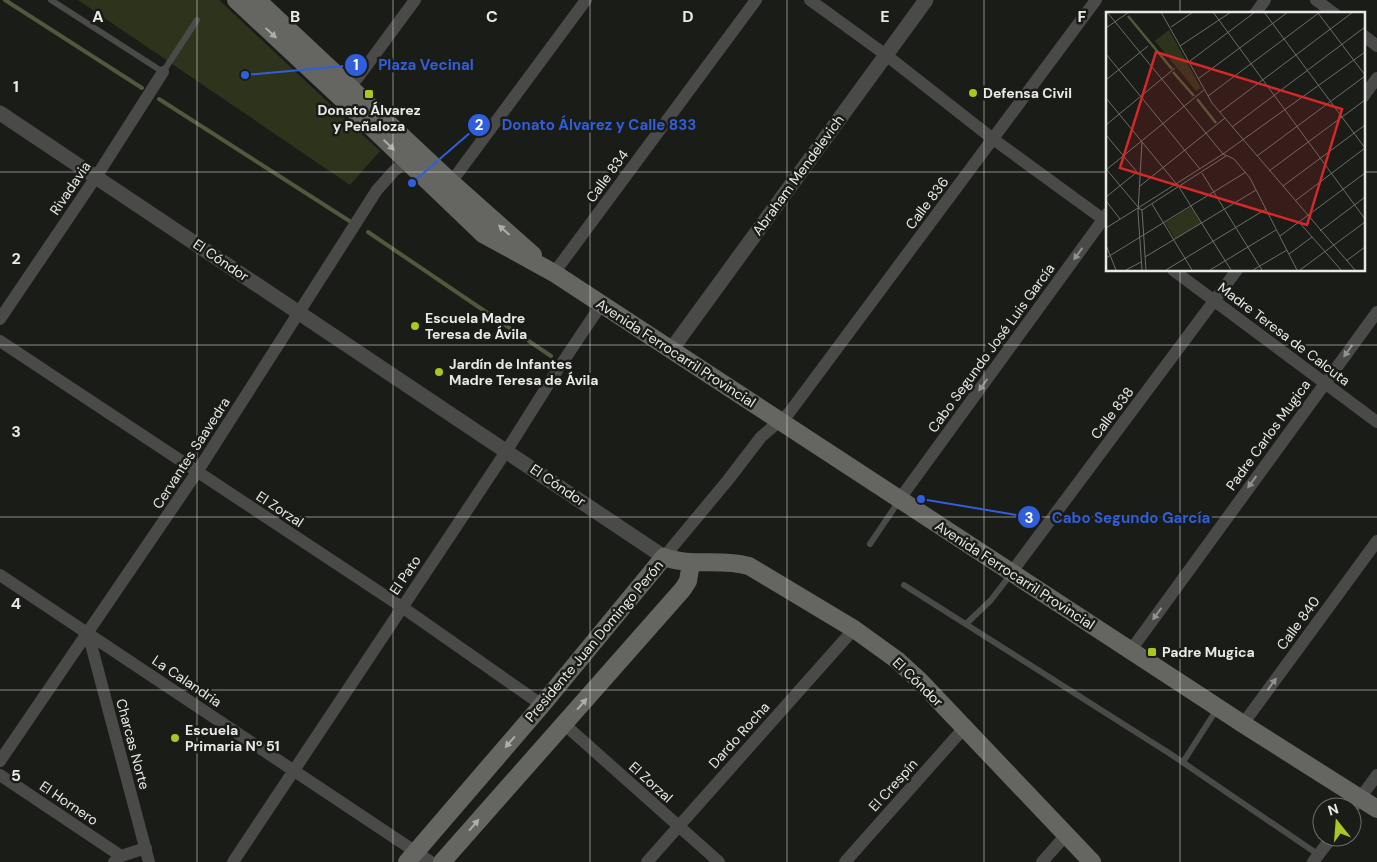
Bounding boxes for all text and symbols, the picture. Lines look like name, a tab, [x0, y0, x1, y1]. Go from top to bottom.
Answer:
text: A	[92, 6, 104, 27]
text: B	[290, 6, 300, 27]
text: C	[486, 6, 498, 27]
text: D	[682, 6, 694, 27]
text: E	[880, 6, 890, 27]
text: F	[1078, 6, 1087, 27]
inset map	[1106, 12, 1364, 271]
one-way arrow	[265, 27, 277, 39]
callout: Plaza Vecinal	[344, 50, 484, 80]
text: 1	[353, 55, 359, 75]
text: Plaza Vecinal	[378, 55, 474, 75]
text: 1	[13, 76, 19, 97]
place label: Defensa Civil	[983, 84, 1072, 102]
marker: Defensa Civil	[967, 87, 979, 99]
marker: Donato Álvarez y Peñaloza	[363, 88, 375, 100]
place label: Donato Álvarez y Peñaloza	[317, 101, 421, 135]
callout: Donato Álvarez y Calle 833	[467, 110, 707, 140]
street label: Abraham Mendelevich	[748, 111, 848, 239]
text: 2	[475, 115, 484, 135]
text: Donato Álvarez y Calle 833	[502, 115, 696, 135]
one-way arrow	[383, 139, 395, 151]
street label: Calle 834	[582, 146, 632, 206]
street label: Rivadavia	[46, 158, 94, 218]
street label: Calle 836	[901, 173, 953, 233]
one-way arrow	[498, 224, 511, 235]
street label: El Cóndor	[190, 235, 252, 285]
one-way arrow	[1073, 247, 1083, 260]
text: 2	[11, 248, 21, 269]
street label: Cabo Segundo José Luis García	[924, 260, 1058, 436]
street label: Madre Teresa de Calcuta	[1214, 278, 1354, 390]
street label: Avenida Ferrocarril Provincial	[593, 295, 759, 411]
place label: Escuela Madre Teresa de Ávila	[425, 309, 527, 343]
marker: Escuela Madre Teresa de Ávila	[409, 320, 421, 332]
one-way arrow	[1343, 344, 1353, 358]
place label: Jardín de Infantes Madre Teresa de Ávila	[449, 355, 598, 389]
marker: Jardín de Infantes Madre Teresa de Ávila	[433, 366, 445, 378]
street label: Padre Carlos Mugica	[1222, 376, 1314, 494]
one-way arrow	[978, 378, 988, 392]
street label: Calle 838	[1086, 383, 1138, 443]
street label: Cervantes Saavedra	[148, 394, 234, 512]
text: 3	[11, 421, 21, 442]
street label: El Cóndor	[527, 460, 589, 510]
one-way arrow	[1247, 475, 1258, 488]
street label: El Zorzal	[253, 487, 307, 531]
callout: Cabo Segundo García	[1016, 502, 1220, 532]
text: 3	[1024, 508, 1034, 528]
text: Cabo Segundo García	[1052, 508, 1210, 528]
street label: Avenida Ferrocarril Provincial	[932, 517, 1098, 633]
street label: El Pato	[385, 552, 425, 598]
street label: Presidente Juan Domingo Perón	[521, 556, 667, 726]
text: 4	[11, 593, 21, 614]
street label: Calle 840	[1272, 593, 1324, 653]
one-way arrow	[1152, 607, 1162, 621]
place label: Padre Mugica	[1162, 643, 1255, 661]
marker: Padre Mugica	[1146, 646, 1158, 658]
street label: La Calandria	[149, 651, 225, 711]
street label: El Cóndor	[889, 654, 947, 710]
one-way arrow	[1267, 677, 1277, 691]
street label: Charcas Norte	[112, 697, 154, 791]
one-way arrow	[576, 698, 588, 710]
street label: Dardo Rocha	[705, 698, 773, 772]
place label: Escuela Primaria Nº 51	[185, 721, 280, 755]
marker: Escuela Primaria Nº 51	[169, 732, 181, 744]
one-way arrow	[504, 736, 515, 749]
street label: El Crespín	[865, 755, 921, 815]
street label: El Zorzal	[625, 758, 677, 806]
text: 5	[11, 765, 21, 786]
street label: El Hornero	[36, 777, 102, 829]
north arrow	[1312, 797, 1362, 847]
text: N	[1326, 799, 1341, 820]
one-way arrow	[468, 820, 480, 832]

